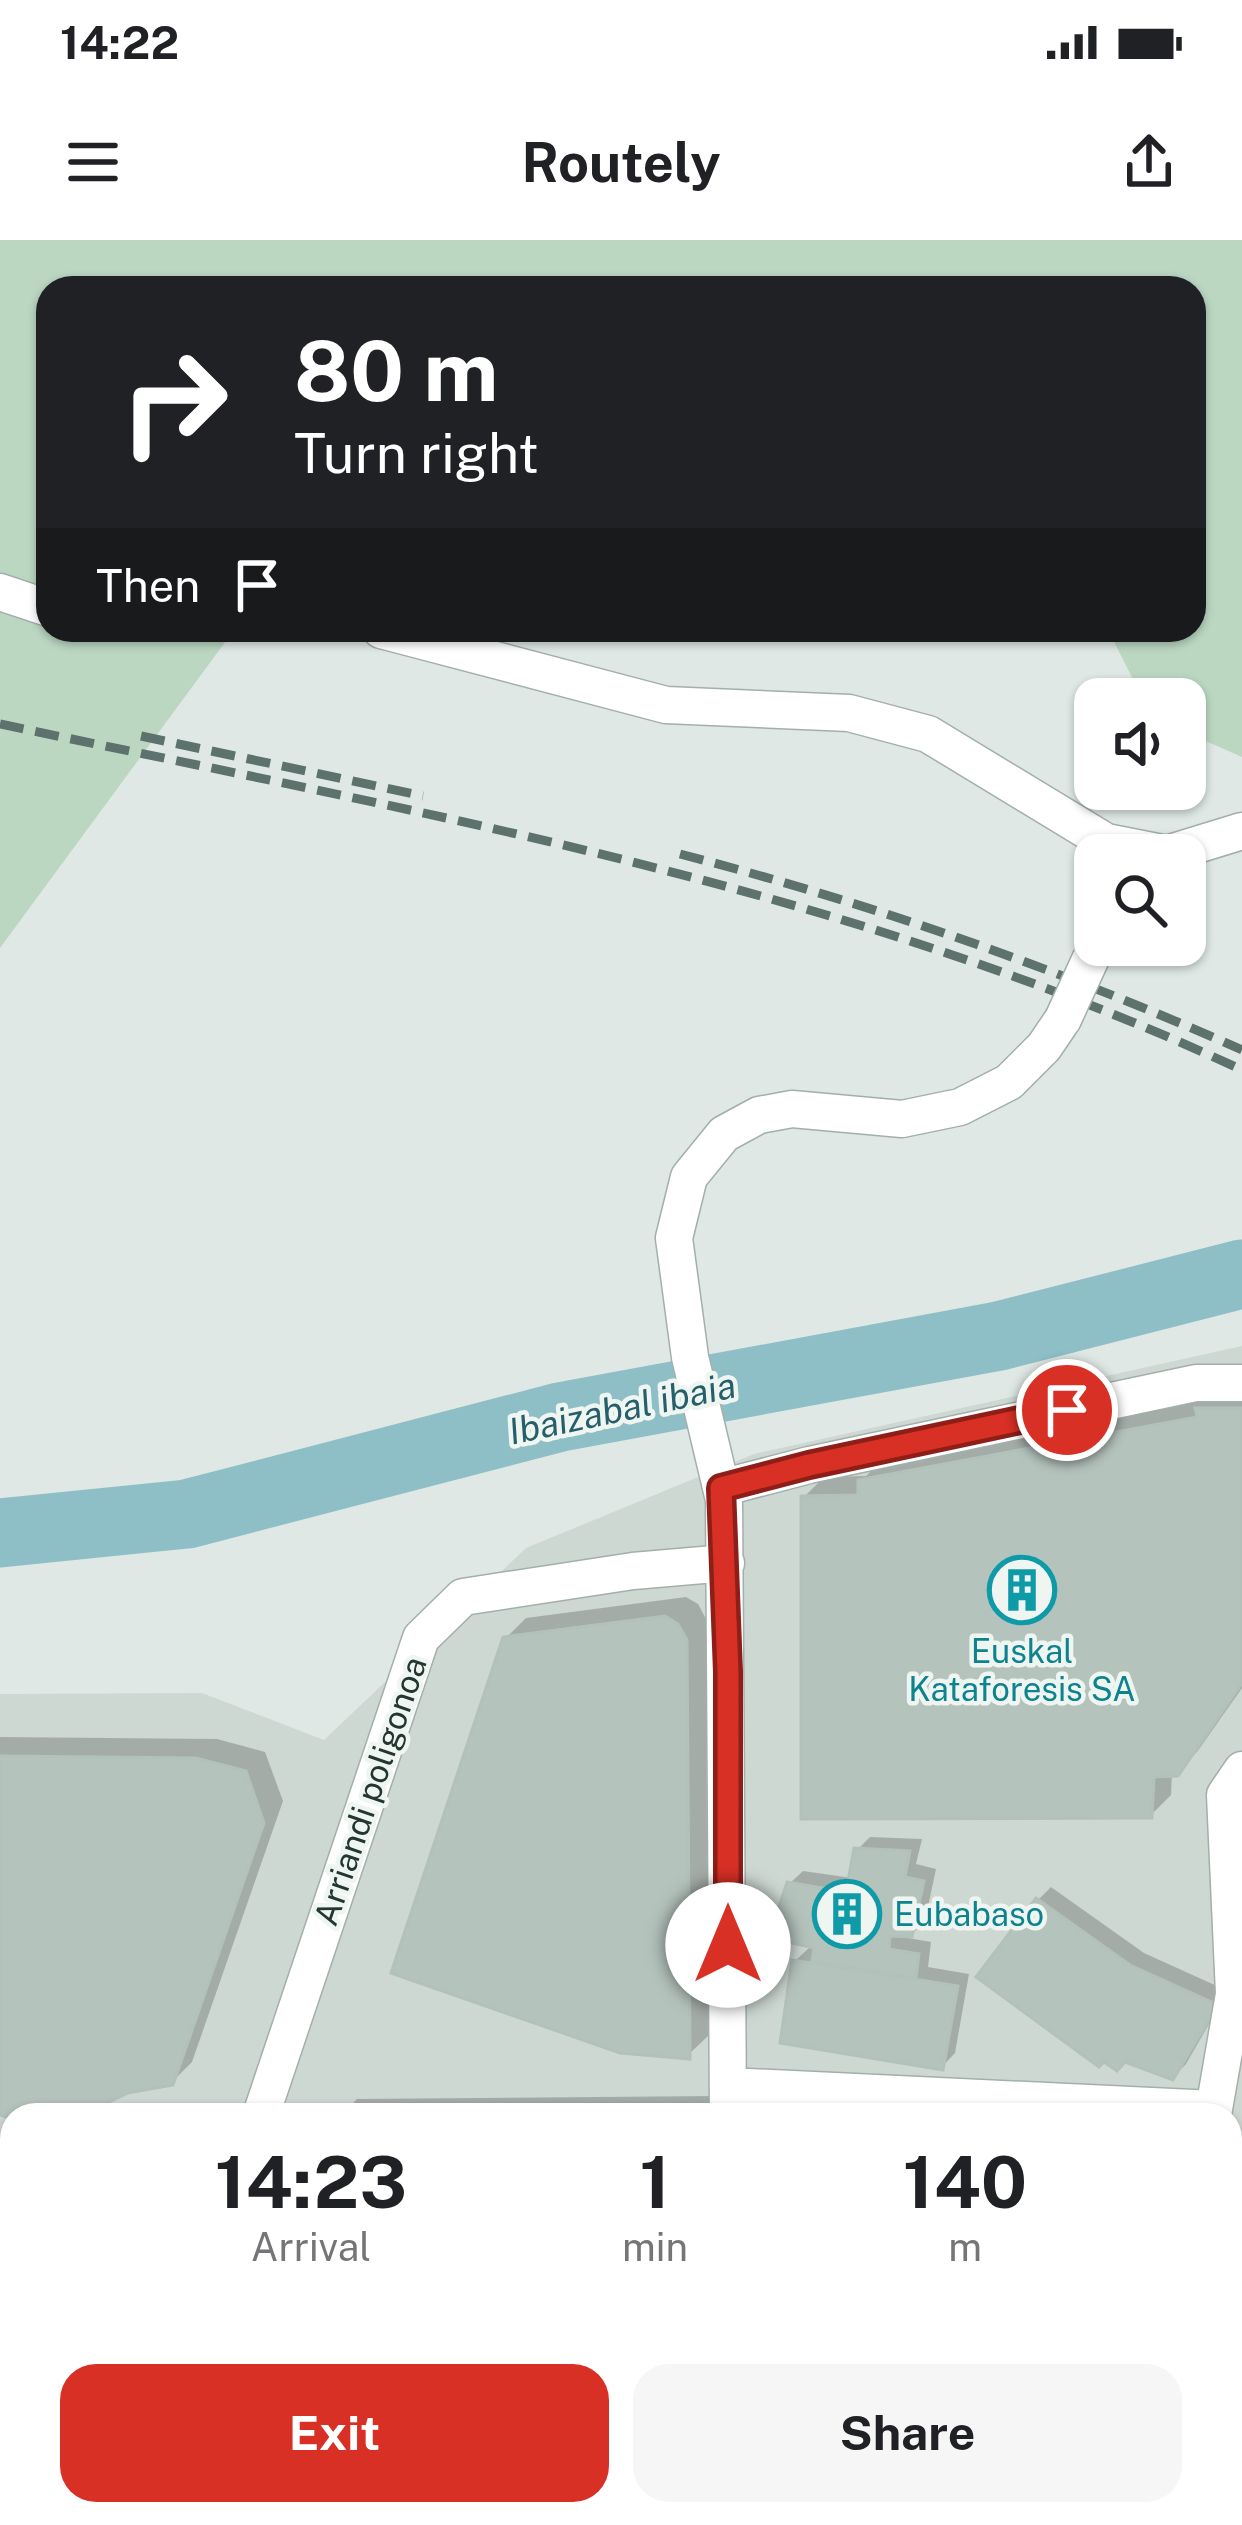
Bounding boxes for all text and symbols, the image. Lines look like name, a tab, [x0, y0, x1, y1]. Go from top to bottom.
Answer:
text: 14:22	[60, 16, 179, 69]
icon: menu	[60, 129, 126, 195]
icon: share	[1116, 129, 1182, 195]
text: Routely	[521, 131, 721, 194]
text: 80 m	[294, 321, 498, 420]
icon: right	[96, 324, 252, 480]
text: Turn right	[294, 422, 539, 485]
icon: arrive	[224, 552, 290, 618]
text: Then	[96, 559, 200, 612]
map controls	[1074, 678, 1206, 966]
button: sound	[1074, 678, 1206, 810]
button: search	[1074, 834, 1206, 966]
pin	[1016, 1359, 1118, 1461]
water label: Ibaizabal ibaia	[505, 1363, 739, 1453]
icon: arrive	[1034, 1377, 1100, 1443]
building icon: Euskal Kataforesis SA	[987, 1555, 1057, 1625]
place label: Euskal Kataforesis SA	[908, 1632, 1136, 1708]
street label: Arriandi poligonoa	[306, 1652, 434, 1930]
building icon: Eubabaso	[812, 1879, 882, 1949]
position arrow	[665, 1882, 791, 2008]
place label: Eubabaso	[894, 1895, 1044, 1933]
text: 14:23	[215, 2140, 407, 2224]
text: 1	[640, 2140, 670, 2224]
text: 140	[903, 2140, 1027, 2224]
text: Arrival	[251, 2224, 371, 2270]
text: min	[622, 2224, 688, 2270]
text: m	[948, 2224, 982, 2270]
button: Exit	[60, 2364, 609, 2502]
button: Share	[633, 2364, 1182, 2502]

